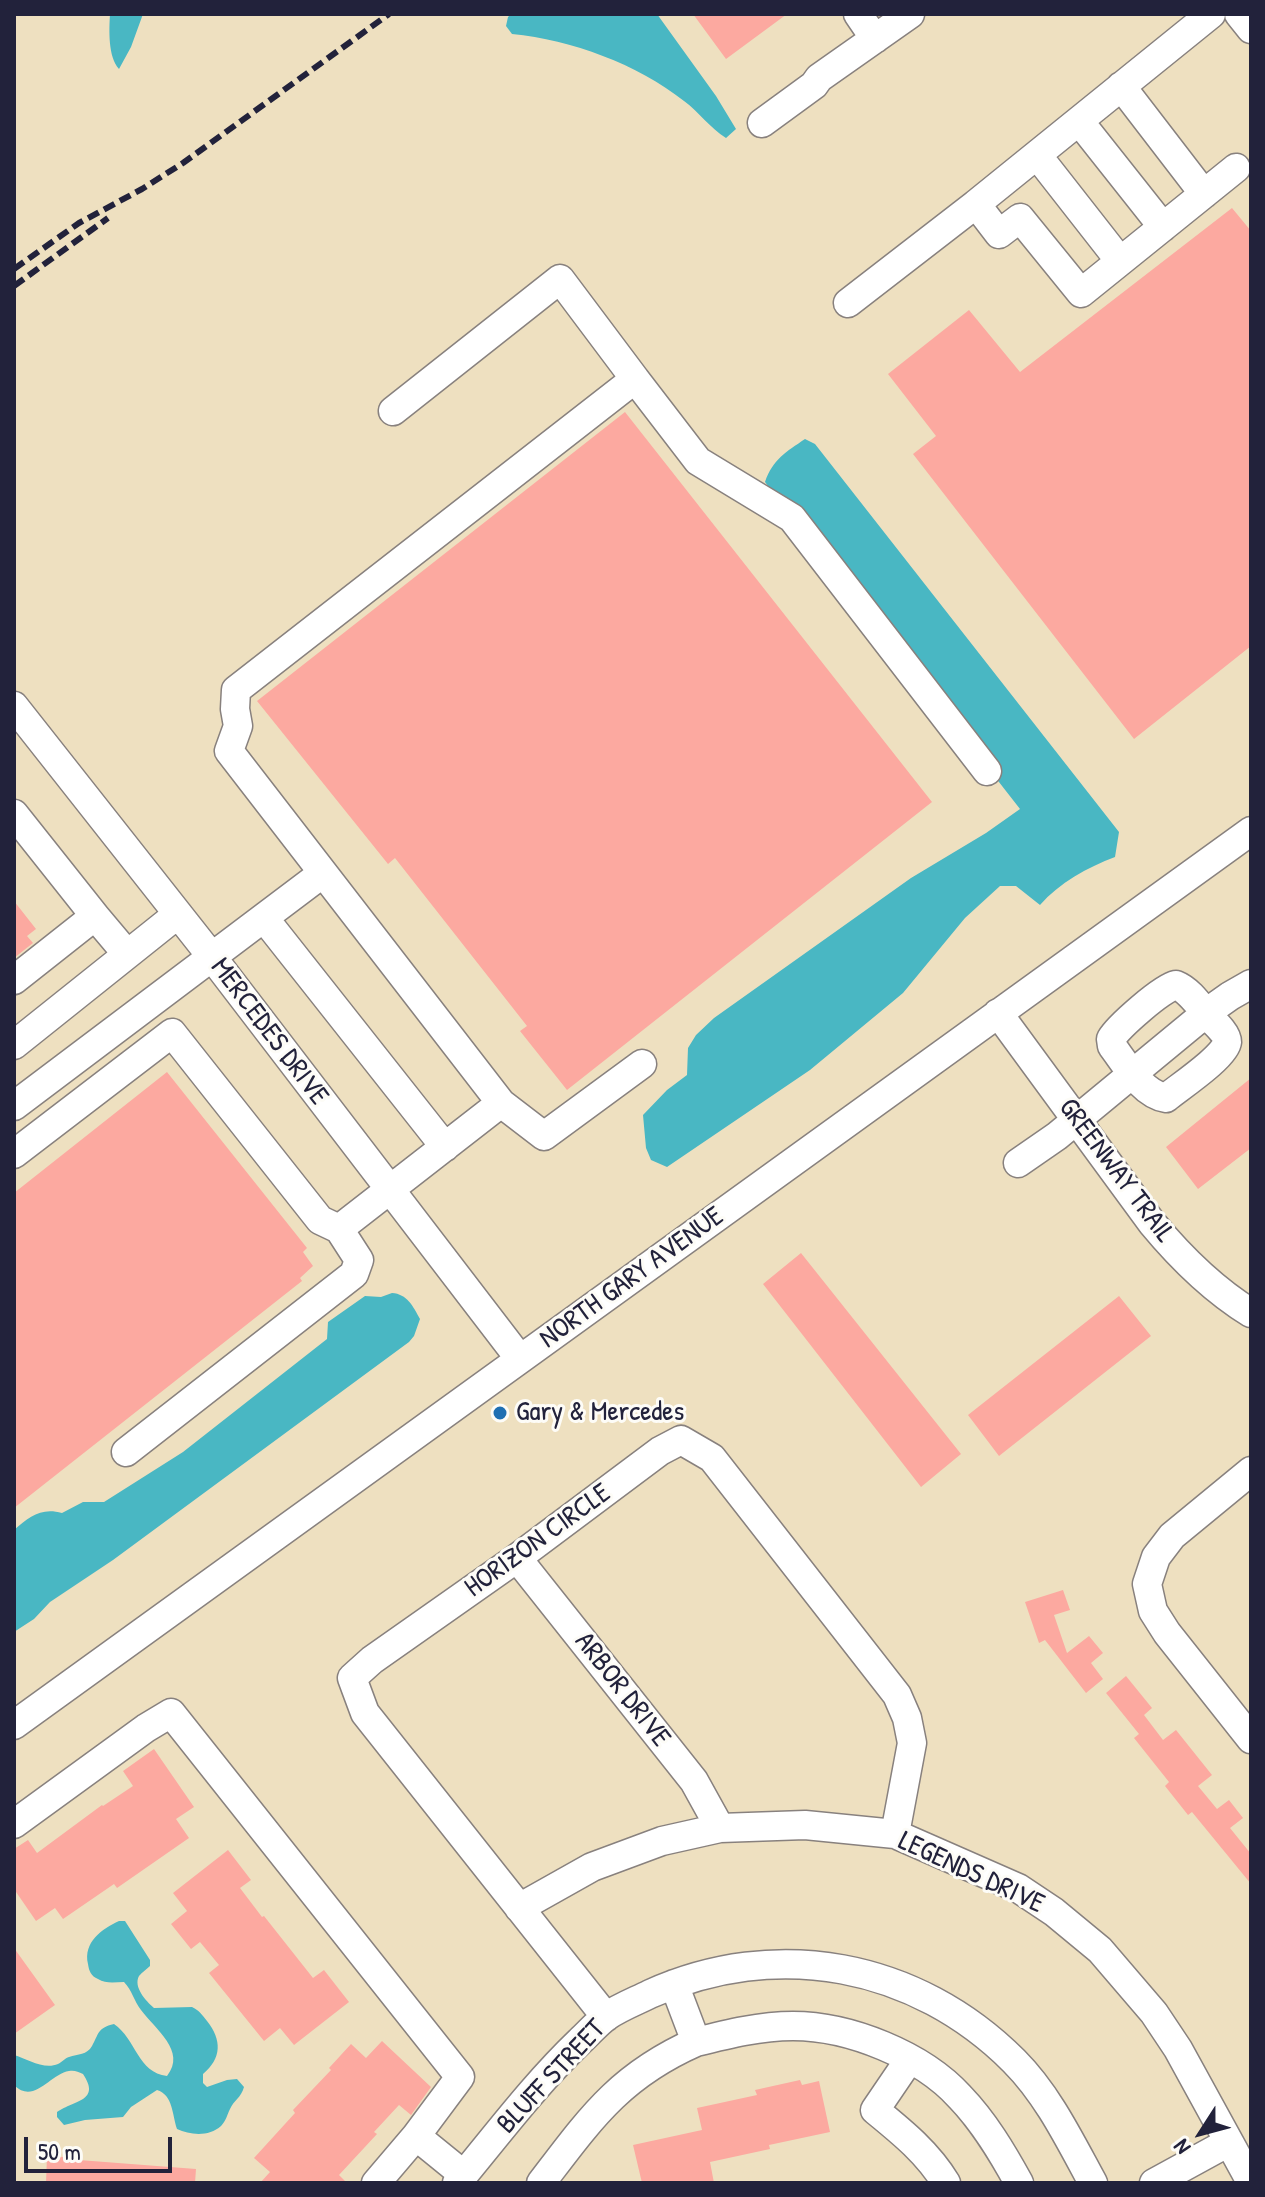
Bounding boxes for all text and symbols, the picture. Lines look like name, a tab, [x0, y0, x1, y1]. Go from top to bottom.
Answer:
street label: MERCEDES DRIVE	[203, 952, 335, 1112]
street label: GREENWAY TRAIL	[1051, 1092, 1181, 1250]
street label: NORTH GARY AVENUE	[534, 1200, 730, 1356]
place label: Gary & Mercedes	[516, 1396, 684, 1430]
marker: Gary & Mercedes	[491, 1404, 509, 1422]
street label: HORIZON CIRCLE	[459, 1477, 617, 1605]
street label: ARBOR DRIVE	[567, 1626, 677, 1754]
street label: LEGENDS DRIVE	[893, 1825, 1049, 1921]
street label: BLUFF STREET	[491, 2013, 613, 2141]
north arrow	[1161, 2093, 1241, 2173]
scale bar	[28, 2121, 176, 2171]
text: N	[1166, 2134, 1197, 2161]
text: 50 m	[38, 2135, 81, 2167]

